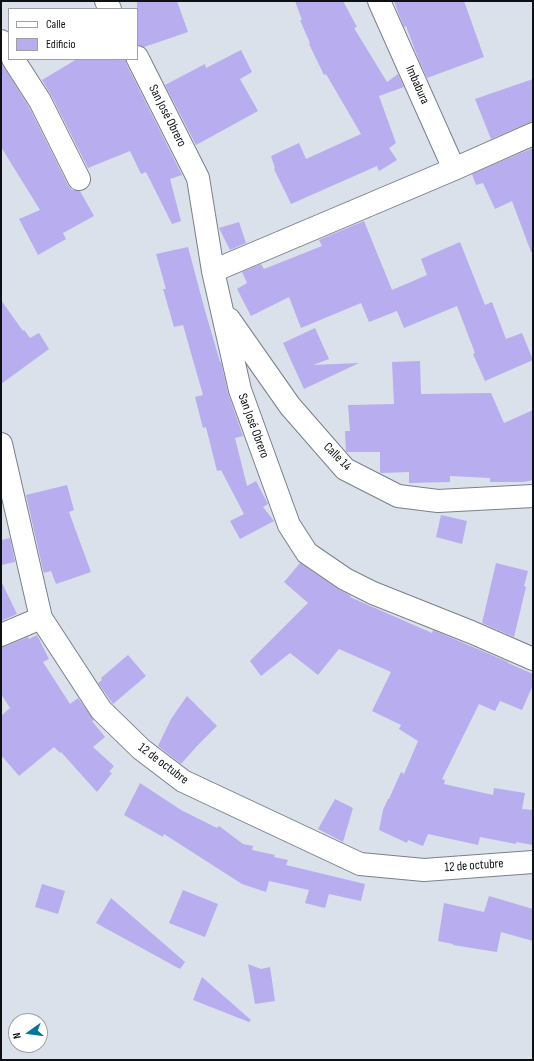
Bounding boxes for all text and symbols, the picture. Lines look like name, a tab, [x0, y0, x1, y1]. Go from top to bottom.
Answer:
legend	[8, 8, 138, 60]
text: Calle	[46, 17, 66, 32]
text: Edificio	[46, 37, 75, 52]
street label: Imbabura	[402, 63, 432, 107]
street label: San José Obrero	[145, 82, 189, 150]
street label: San José Obrero	[234, 392, 272, 460]
street label: Calle 14	[320, 440, 354, 474]
street label: 12 de octubre	[135, 740, 191, 788]
street label: 12 de octubre	[444, 856, 504, 876]
north arrow	[8, 1013, 48, 1053]
text: N	[10, 1031, 24, 1040]

